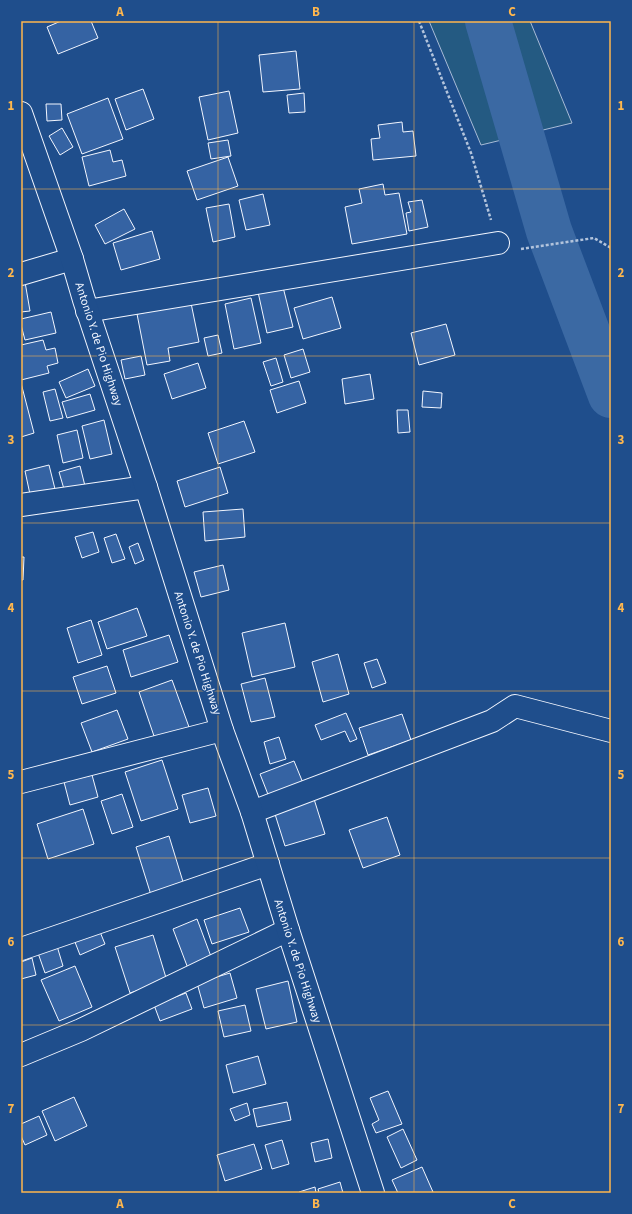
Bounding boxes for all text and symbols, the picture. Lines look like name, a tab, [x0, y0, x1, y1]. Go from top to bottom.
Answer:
text: A	[115, 3, 124, 21]
text: B	[312, 3, 320, 21]
text: C	[508, 3, 516, 21]
text: 1	[8, 97, 15, 115]
text: 1	[618, 97, 625, 115]
text: 2	[8, 264, 15, 282]
text: 2	[618, 264, 625, 282]
street label: Antonio Y. de Pio Highway	[70, 280, 127, 409]
text: 3	[8, 431, 15, 449]
text: 3	[618, 431, 625, 449]
street label: Antonio Y. de Pio Highway	[169, 589, 226, 718]
text: 4	[8, 599, 15, 617]
text: 4	[618, 599, 625, 617]
text: 5	[8, 766, 15, 784]
text: 5	[618, 766, 625, 784]
street label: Antonio Y. de Pio Highway	[269, 897, 326, 1026]
text: 6	[8, 933, 15, 951]
text: 6	[618, 933, 625, 951]
text: 7	[8, 1100, 15, 1118]
text: 7	[618, 1100, 625, 1118]
text: A	[115, 1195, 124, 1213]
text: B	[312, 1195, 320, 1213]
text: C	[508, 1195, 516, 1213]

